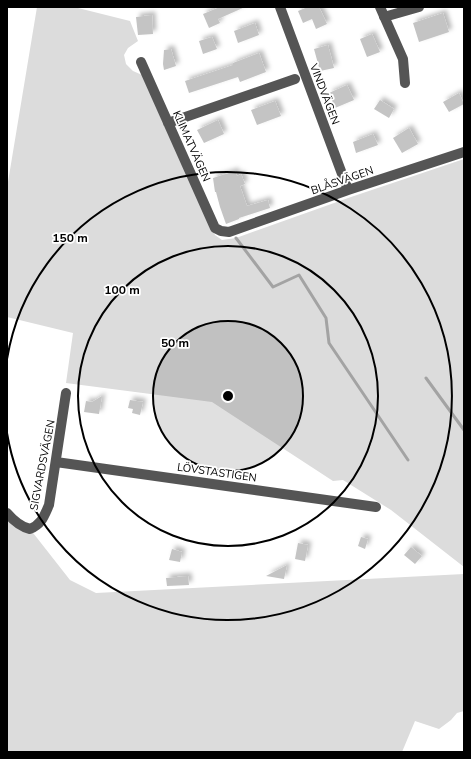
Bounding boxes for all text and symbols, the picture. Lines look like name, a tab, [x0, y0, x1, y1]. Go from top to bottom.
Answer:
street label: VINDVÄGEN	[306, 61, 343, 127]
street label: KLIMATVÄGEN	[169, 108, 214, 184]
street label: BLÅSVÄGEN	[309, 162, 375, 198]
text: 150 m	[52, 230, 88, 246]
text: 100 m	[104, 282, 140, 298]
text: 50 m	[161, 335, 189, 351]
centre of rings	[221, 389, 235, 403]
street label: SIGVARDSVÄGEN	[26, 419, 59, 512]
street label: LÖVSTASTIGEN	[176, 459, 258, 486]

